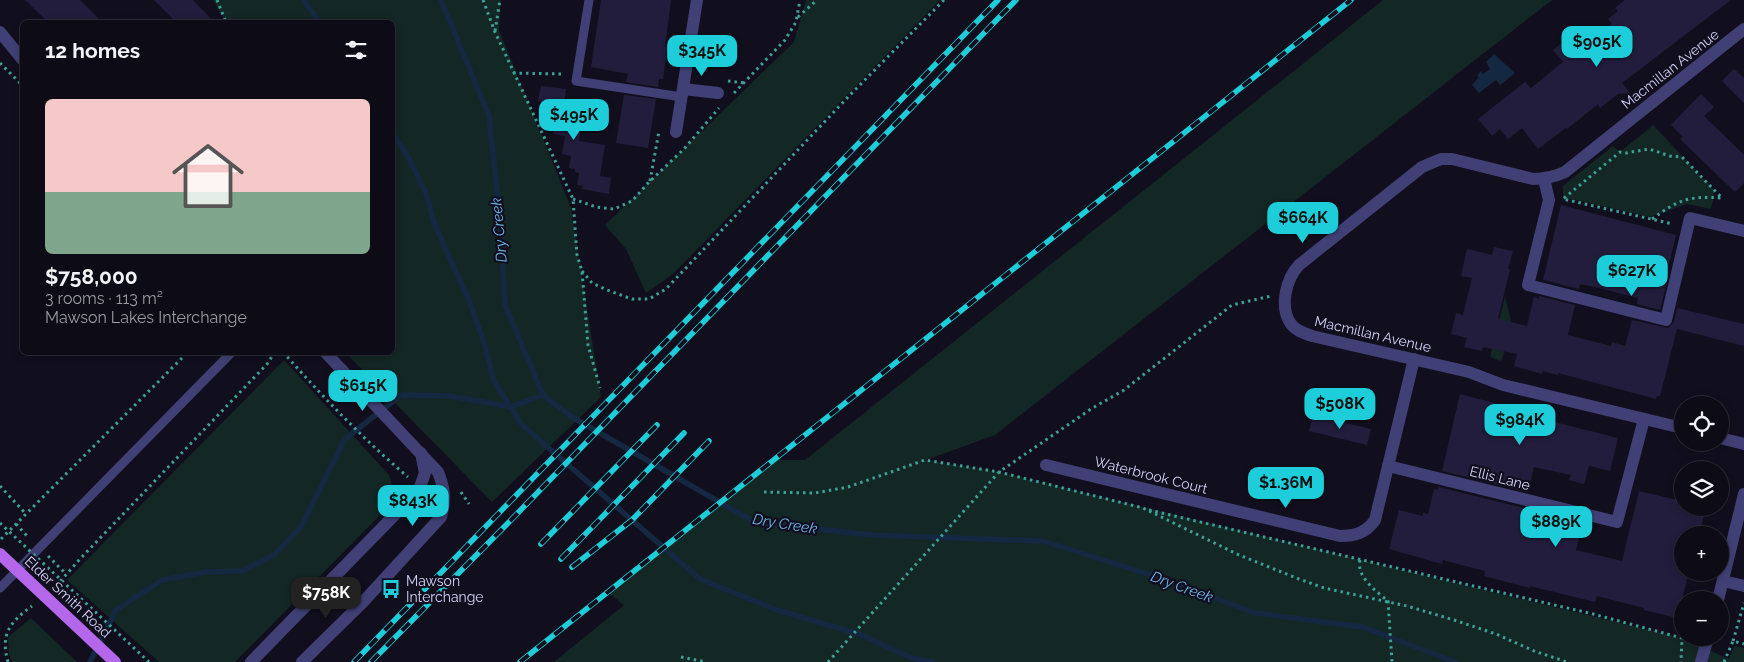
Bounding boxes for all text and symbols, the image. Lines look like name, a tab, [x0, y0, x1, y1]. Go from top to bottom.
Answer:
pin: $905K	[1562, 26, 1632, 68]
street label: Macmillan Avenue	[1618, 26, 1722, 112]
text: $905K	[1573, 32, 1621, 51]
pin: $345K	[667, 34, 737, 77]
icon: filters	[342, 36, 370, 64]
text: 12 homes	[45, 38, 140, 63]
text: $345K	[678, 41, 726, 60]
pin: $495K	[539, 98, 609, 141]
text: $495K	[550, 105, 598, 124]
icon: home	[163, 131, 253, 221]
water label: Dry Creek	[487, 197, 511, 263]
pin: $664K	[1268, 202, 1338, 244]
text: $664K	[1278, 208, 1328, 227]
pin: $627K	[1597, 254, 1667, 297]
text: $627K	[1608, 261, 1656, 280]
text: $758,000	[45, 264, 138, 289]
text: 3 rooms · 113 m²	[45, 289, 163, 308]
text: Mawson Lakes Interchange	[45, 308, 247, 327]
street label: Macmillan Avenue	[1313, 313, 1433, 355]
pin: $615K	[328, 370, 398, 412]
text: $615K	[339, 376, 387, 395]
pin: $508K	[1305, 388, 1375, 430]
text: $508K	[1315, 394, 1365, 413]
map controls	[1674, 396, 1729, 646]
button: locate	[1674, 396, 1729, 451]
pin: $984K	[1485, 404, 1555, 446]
text: $984K	[1495, 410, 1545, 429]
street label: Waterbrook Court	[1093, 453, 1210, 497]
button: layers	[1674, 461, 1729, 516]
street label: Ellis Lane	[1468, 463, 1532, 493]
pin: $1.36M	[1245, 466, 1327, 509]
text: $1.36M	[1259, 473, 1313, 492]
pin: $843K	[378, 484, 448, 527]
text: $843K	[389, 491, 437, 510]
pin: $889K	[1521, 506, 1591, 548]
water label: Dry Creek	[751, 510, 819, 538]
text: $889K	[1531, 512, 1581, 531]
button: +	[1674, 526, 1729, 581]
street label: Elder Smith Road	[22, 553, 114, 641]
water label: Dry Creek	[1148, 567, 1216, 607]
place label: Mawson Interchange	[406, 573, 484, 605]
pin: $758K	[291, 576, 361, 619]
bus stop icon: Mawson Interchange	[380, 578, 402, 600]
text: $758K	[302, 583, 350, 602]
button: −	[1674, 591, 1729, 646]

